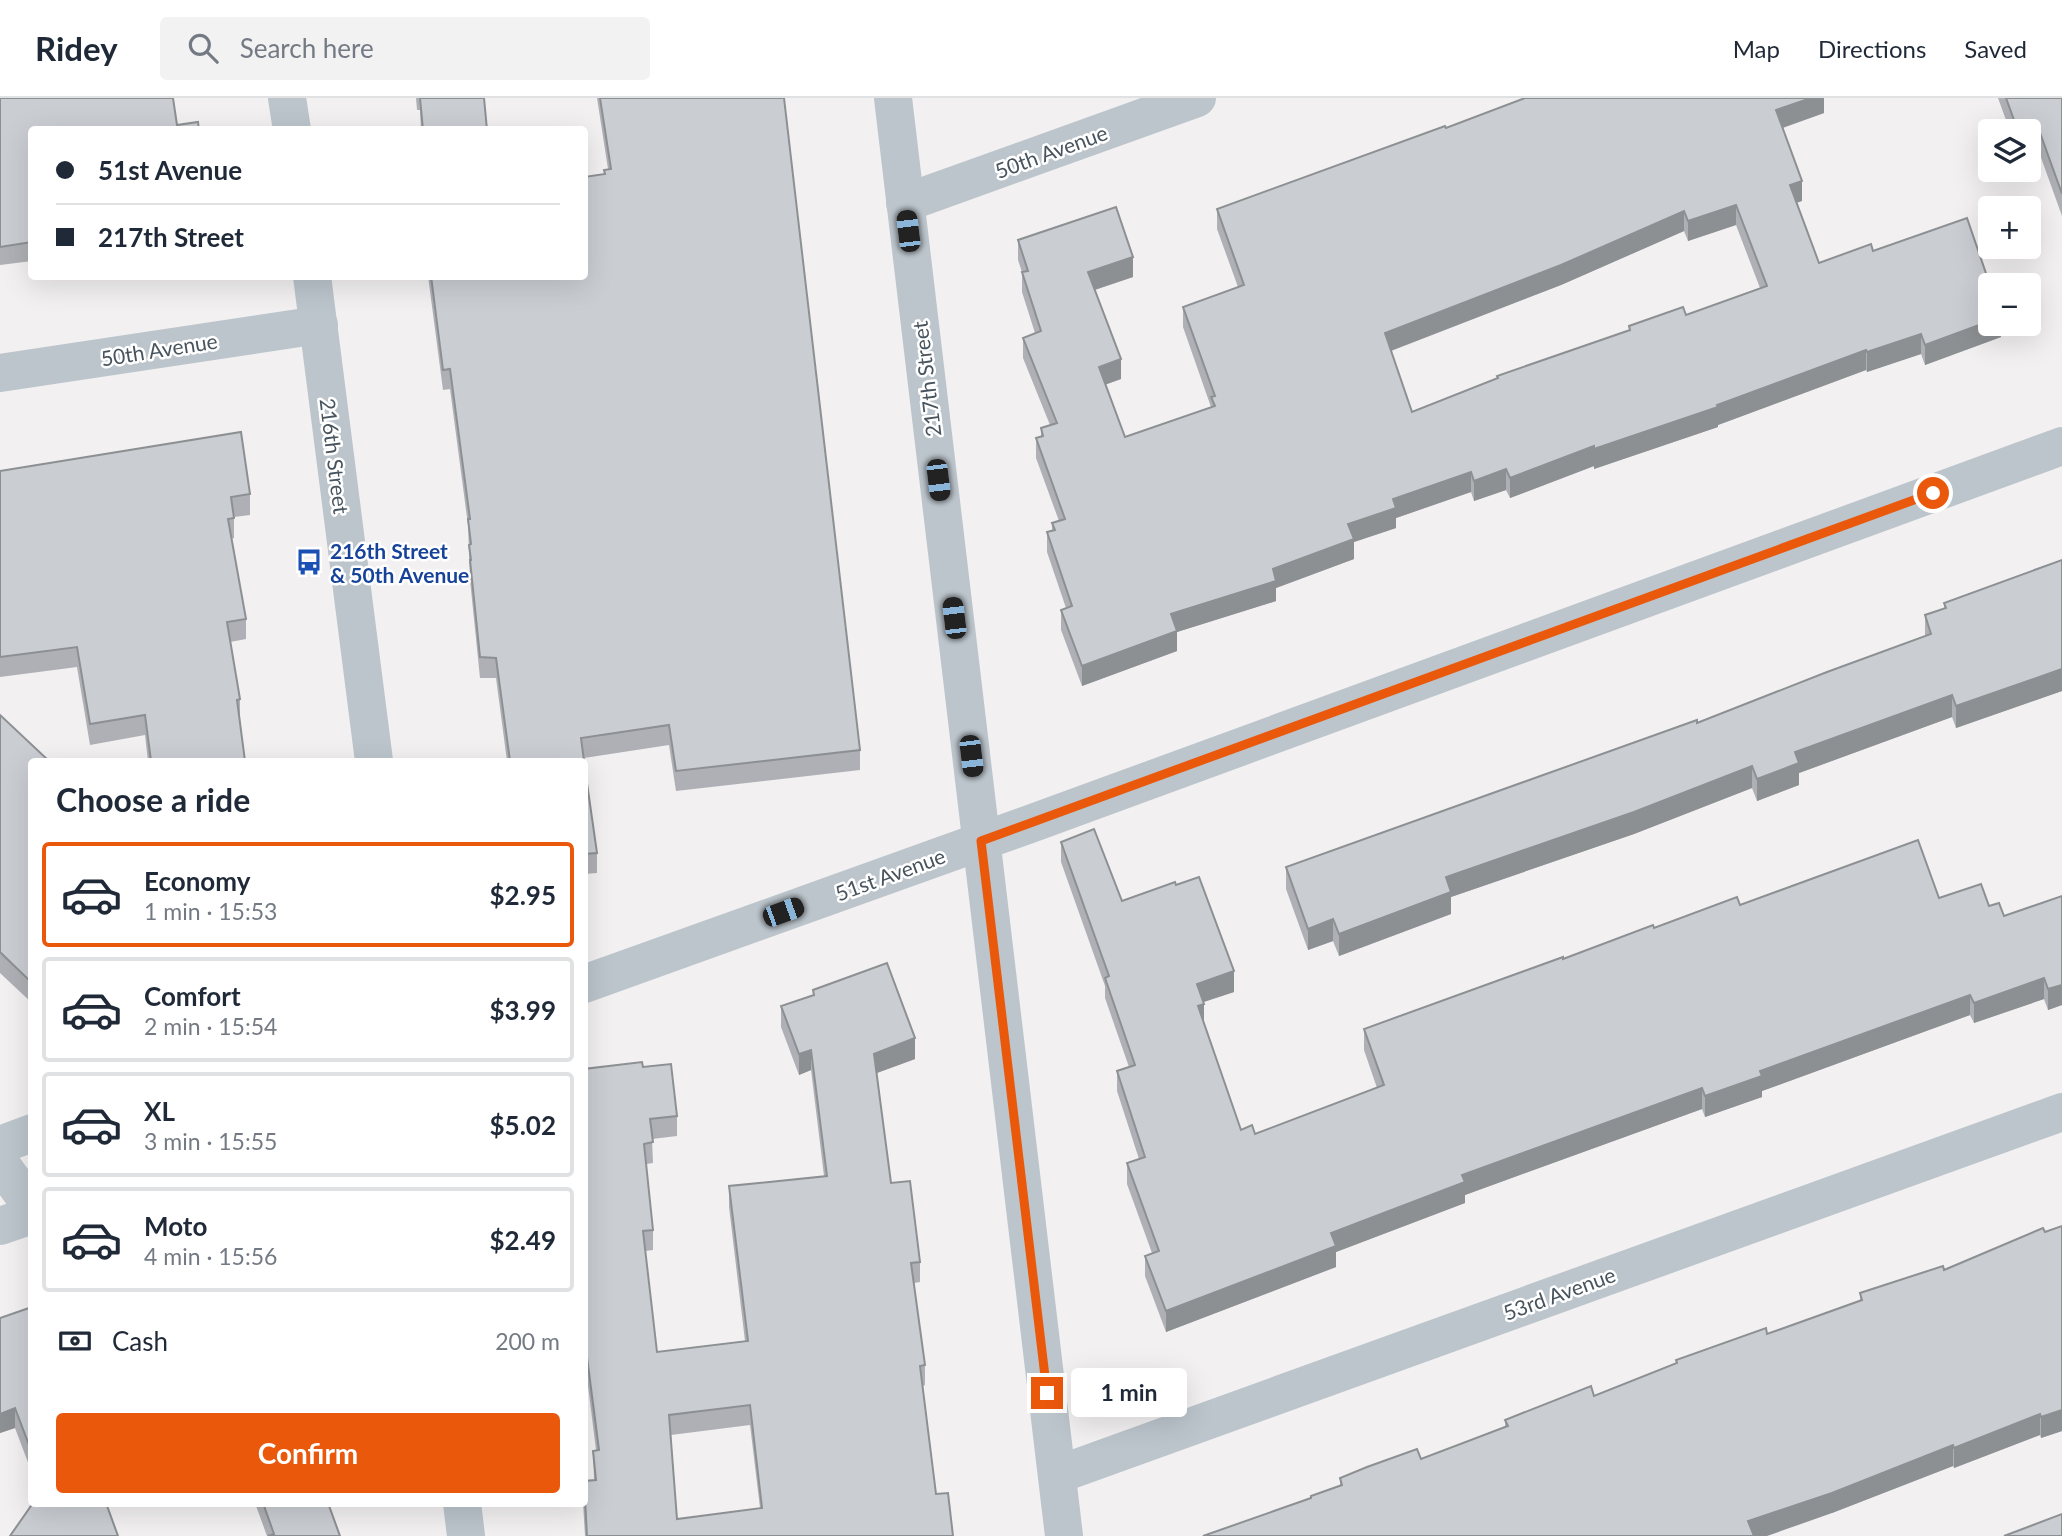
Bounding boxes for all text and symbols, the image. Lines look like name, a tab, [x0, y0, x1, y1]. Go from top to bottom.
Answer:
search box	[160, 17, 650, 80]
text: Ridey	[35, 28, 118, 68]
icon: search	[184, 29, 222, 67]
text: Search here	[240, 32, 374, 64]
text: Map	[1733, 34, 1780, 63]
text: Directions	[1818, 34, 1926, 63]
text: Saved	[1964, 34, 2027, 63]
street label: 50th Avenue	[991, 119, 1111, 183]
map controls	[1978, 119, 2041, 336]
button: layers	[1978, 119, 2041, 182]
text: 51st Avenue	[98, 154, 242, 186]
button: +	[1978, 196, 2041, 259]
car	[896, 209, 921, 253]
text: 217th Street	[98, 221, 244, 253]
button: −	[1978, 273, 2041, 336]
street label: 217th Street	[906, 319, 946, 438]
street label: 50th Avenue	[99, 327, 219, 371]
street label: 216th Street	[315, 397, 355, 516]
car	[926, 458, 951, 502]
route start	[1917, 477, 1949, 509]
place label: 216th Street & 50th Avenue	[330, 538, 469, 587]
bus stop icon: 216th Street & 50th Avenue	[294, 547, 324, 577]
car	[942, 596, 967, 640]
car	[959, 734, 984, 778]
text: Choose a ride	[56, 780, 250, 819]
street label: 51st Avenue	[832, 843, 948, 905]
icon: car	[60, 863, 123, 926]
text: Economy	[144, 865, 250, 897]
text: $2.95	[490, 879, 556, 911]
car	[760, 895, 807, 929]
text: 1 min · 15:53	[144, 897, 277, 925]
icon: car	[60, 978, 123, 1041]
text: Comfort	[144, 980, 241, 1012]
text: $3.99	[490, 994, 556, 1026]
text: 2 min · 15:54	[144, 1012, 277, 1040]
icon: car	[60, 1093, 123, 1156]
text: XL	[144, 1095, 175, 1127]
text: $5.02	[490, 1109, 556, 1141]
text: 3 min · 15:55	[144, 1127, 277, 1155]
icon: car	[60, 1208, 123, 1271]
text: Moto	[144, 1210, 207, 1242]
text: $2.49	[490, 1224, 556, 1256]
text: 4 min · 15:56	[144, 1242, 277, 1270]
street label: 53rd Avenue	[1499, 1261, 1619, 1325]
icon: cash	[56, 1322, 94, 1360]
text: Cash	[112, 1325, 168, 1357]
text: 200 m	[495, 1327, 560, 1355]
callout: 1 min	[1072, 1368, 1187, 1418]
route end	[1031, 1377, 1063, 1409]
text: 1 min	[1100, 1378, 1158, 1406]
button: Confirm	[56, 1413, 560, 1493]

